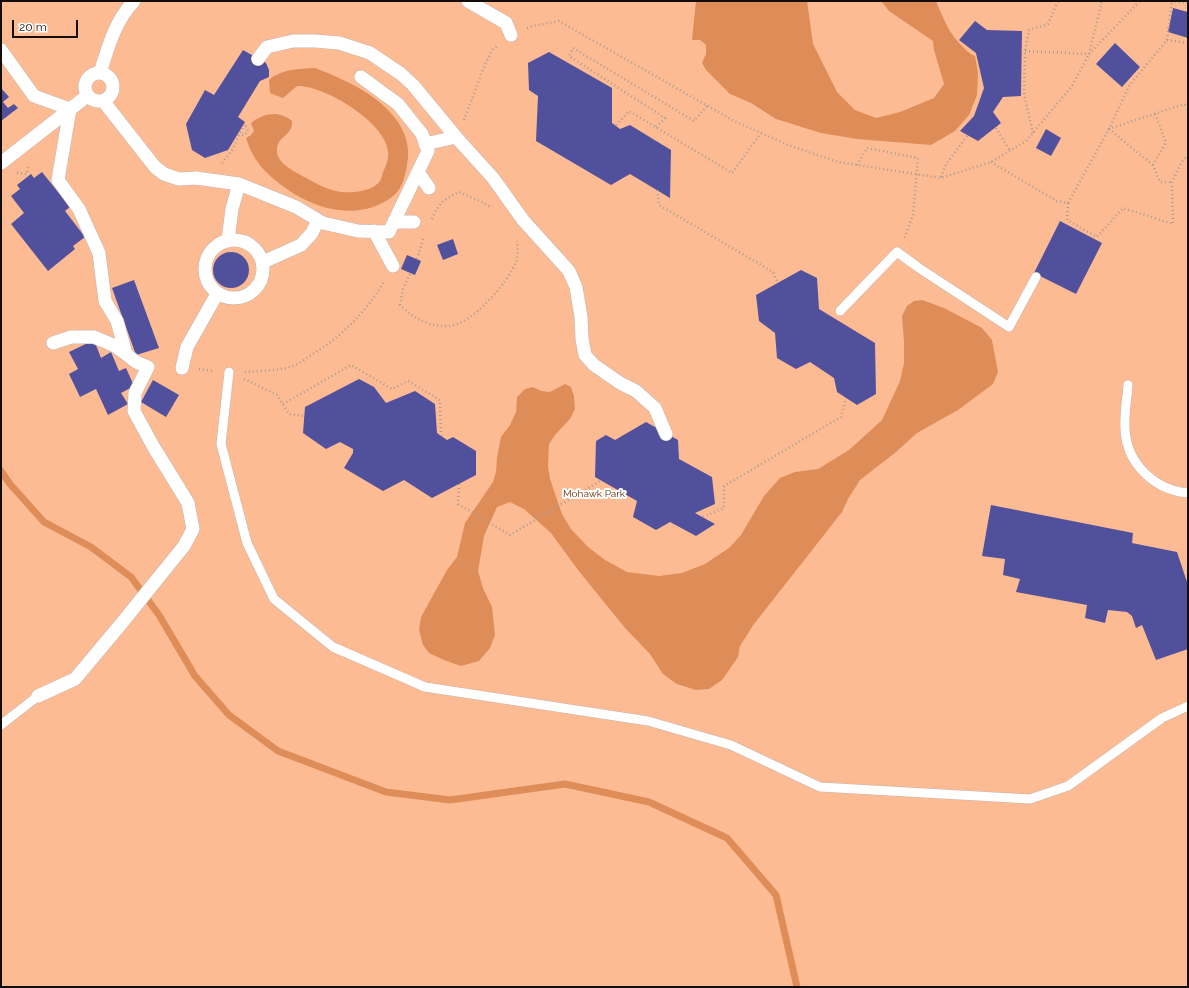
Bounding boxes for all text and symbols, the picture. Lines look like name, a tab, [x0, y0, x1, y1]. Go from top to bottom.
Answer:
scale bar	[14, 12, 80, 38]
text: 20 m	[19, 20, 47, 34]
park label: Mohawk Park	[563, 488, 625, 500]

